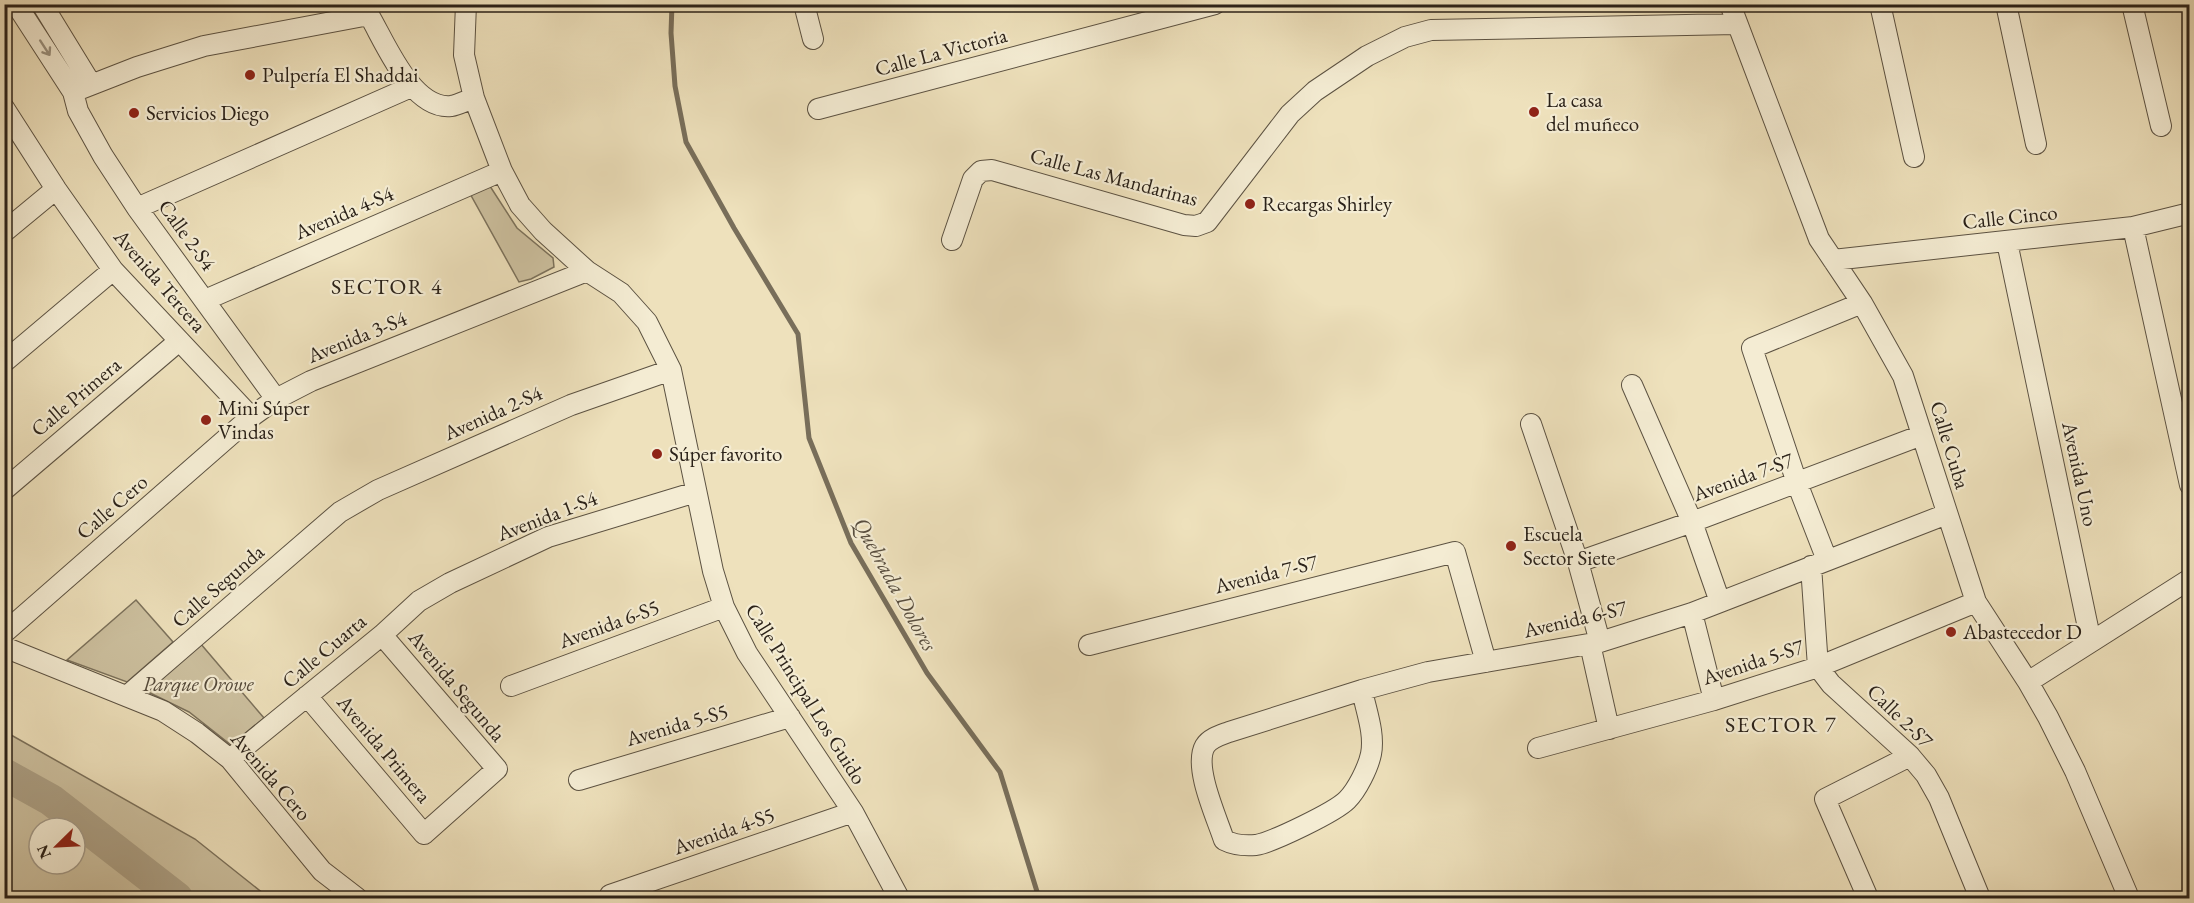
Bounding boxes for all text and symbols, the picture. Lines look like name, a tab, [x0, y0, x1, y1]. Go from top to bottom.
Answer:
street label: Calle La Victoria	[872, 21, 1010, 82]
one-way arrow	[39, 39, 51, 56]
place label: Pulpería El Shaddai	[262, 61, 418, 88]
marker: Pulpería El Shaddai	[243, 68, 257, 82]
place label: La casa del muñeco	[1546, 86, 1639, 137]
place label: Servicios Diego	[146, 99, 269, 126]
marker: La casa del muñeco	[1527, 105, 1541, 119]
marker: Servicios Diego	[127, 106, 141, 120]
street label: Calle Las Mandarinas	[1027, 141, 1201, 212]
street label: Avenida 4-S4	[289, 179, 398, 246]
place label: Recargas Shirley	[1262, 190, 1393, 217]
street label: Calle 2-S4	[153, 194, 223, 276]
marker: Recargas Shirley	[1243, 197, 1257, 211]
street label: Calle Cinco	[1961, 198, 2059, 235]
street label: Avenida Tercera	[107, 223, 213, 338]
district label: SECTOR 4	[331, 272, 443, 301]
street label: Avenida 3-S4	[302, 304, 411, 369]
street label: Calle Primera	[25, 351, 127, 442]
street label: Avenida 2-S4	[438, 378, 547, 447]
place label: Mini Súper Vindas	[218, 394, 309, 445]
street label: Calle Cuba	[1924, 398, 1977, 493]
marker: Mini Súper Vindas	[199, 413, 213, 427]
street label: Avenida Uno	[2056, 418, 2105, 529]
place label: Súper favorito	[669, 440, 782, 467]
street label: Avenida 7-S7	[1688, 446, 1798, 508]
marker: Súper favorito	[650, 447, 664, 461]
street label: Calle Cero	[70, 468, 153, 545]
street label: Avenida 1-S4	[492, 484, 602, 547]
water label: Quebrada Dolores	[847, 512, 945, 657]
place label: Escuela Sector Siete	[1523, 520, 1615, 571]
street label: Calle Segunda	[166, 538, 270, 633]
marker: Escuela Sector Siete	[1504, 539, 1518, 553]
street label: Avenida 7-S7	[1211, 547, 1321, 600]
street label: Avenida 6-S5	[554, 593, 663, 655]
street label: Avenida 6-S7	[1520, 593, 1630, 644]
street label: Calle Principal Los Guido	[740, 598, 873, 789]
street label: Calle Cuarta	[276, 607, 372, 694]
place label: Abastecedor D	[1962, 618, 2082, 645]
street label: Avenida Segunda	[402, 624, 512, 748]
marker: Abastecedor D	[1944, 625, 1958, 639]
street label: Avenida 5-S7	[1698, 632, 1808, 691]
park label: Parque Orowe	[142, 670, 254, 698]
street label: Calle 2-S7	[1862, 678, 1940, 754]
street label: Avenida Primera	[331, 688, 438, 809]
street label: Avenida 5-S5	[622, 697, 731, 752]
district label: SECTOR 7	[1725, 710, 1837, 739]
street label: Avenida Cero	[224, 725, 318, 826]
street label: Avenida 4-S5	[669, 801, 778, 861]
north arrow	[27, 816, 87, 876]
text: N	[32, 842, 56, 862]

